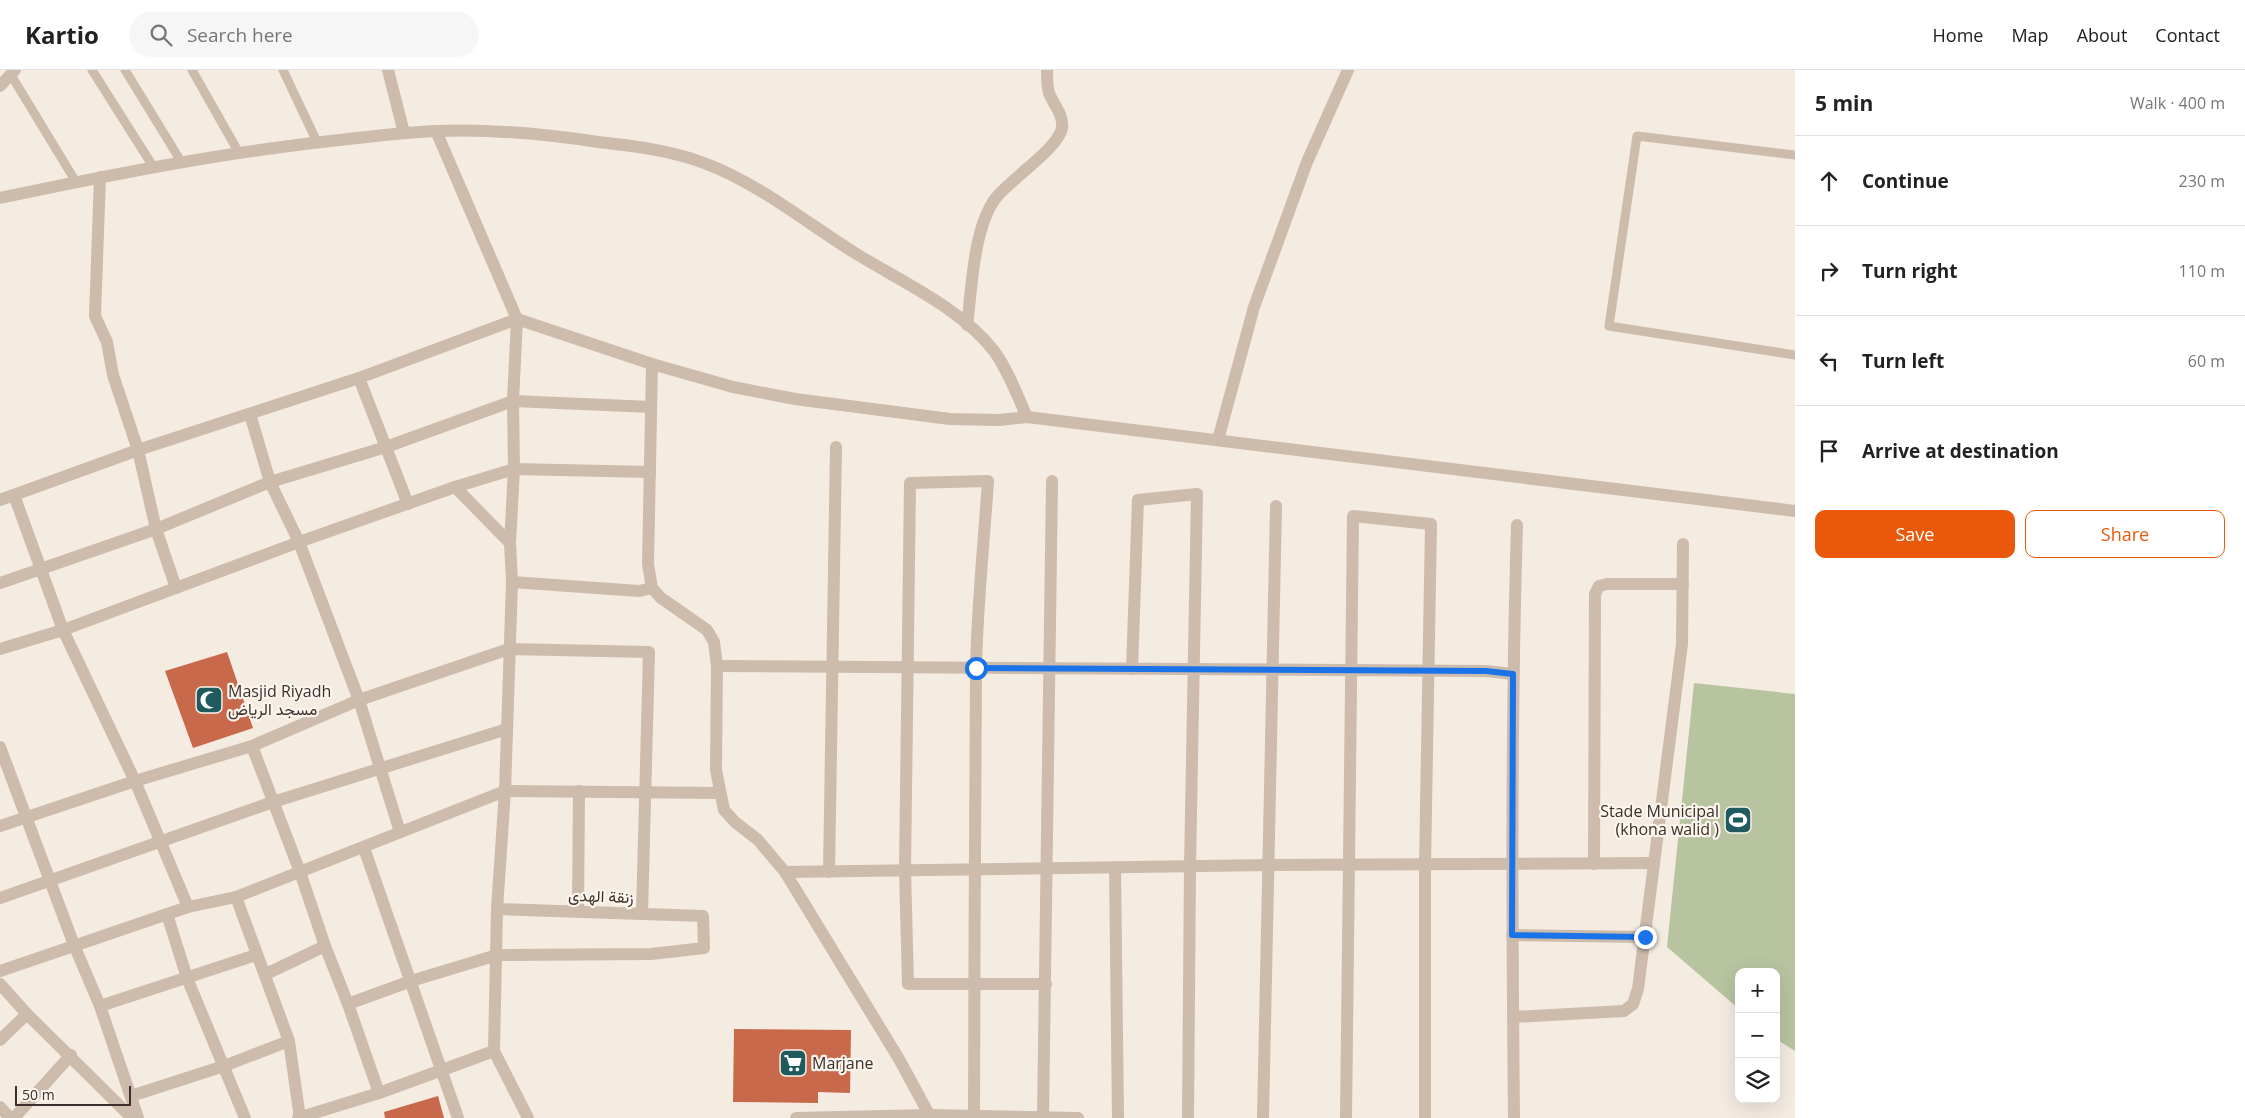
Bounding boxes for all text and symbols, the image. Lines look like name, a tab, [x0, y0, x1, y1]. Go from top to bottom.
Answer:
search box	[129, 12, 479, 57]
text: Kartio	[25, 18, 99, 51]
icon: search	[147, 21, 175, 49]
text: Search here	[187, 22, 293, 48]
text: Home	[1933, 23, 1983, 47]
text: Map	[2011, 23, 2049, 47]
text: About	[2077, 23, 2127, 47]
text: Contact	[2155, 23, 2220, 47]
text: 5 min	[1815, 89, 1873, 117]
text: Walk · 400 m	[2130, 92, 2225, 114]
icon: ahead	[1815, 167, 1843, 195]
text: Continue	[1862, 168, 1949, 194]
text: 230 m	[2179, 170, 2225, 192]
icon: right	[1815, 257, 1843, 285]
text: Turn right	[1862, 258, 1957, 284]
text: 110 m	[2179, 260, 2225, 282]
icon: left	[1815, 347, 1843, 375]
text: Turn left	[1862, 348, 1944, 374]
text: 60 m	[2188, 350, 2225, 372]
icon: arrive	[1815, 437, 1843, 465]
text: Arrive at destination	[1862, 438, 2059, 464]
button: Save	[1815, 510, 2015, 558]
button: Share	[2025, 510, 2225, 558]
route start	[965, 657, 988, 680]
place label: Masjid Riyadh مسجد الرياض	[228, 680, 331, 720]
mosque icon: Masjid Riyadh مسجد الرياض	[194, 685, 224, 715]
place label: Stade Municipal (khona walid )	[1600, 800, 1719, 840]
sports icon: Stade Municipal (khona walid )	[1723, 805, 1753, 835]
street label: زنقة الهدى	[568, 884, 634, 908]
route end	[1634, 926, 1657, 949]
map controls	[1735, 968, 1780, 1103]
button: +	[1735, 968, 1780, 1013]
button: −	[1735, 1013, 1780, 1058]
supermarket icon: Marjane	[778, 1048, 808, 1078]
place label: Marjane	[812, 1052, 874, 1074]
button: layers	[1735, 1058, 1780, 1103]
scale bar	[15, 1083, 131, 1106]
text: 50 m	[22, 1085, 55, 1104]

